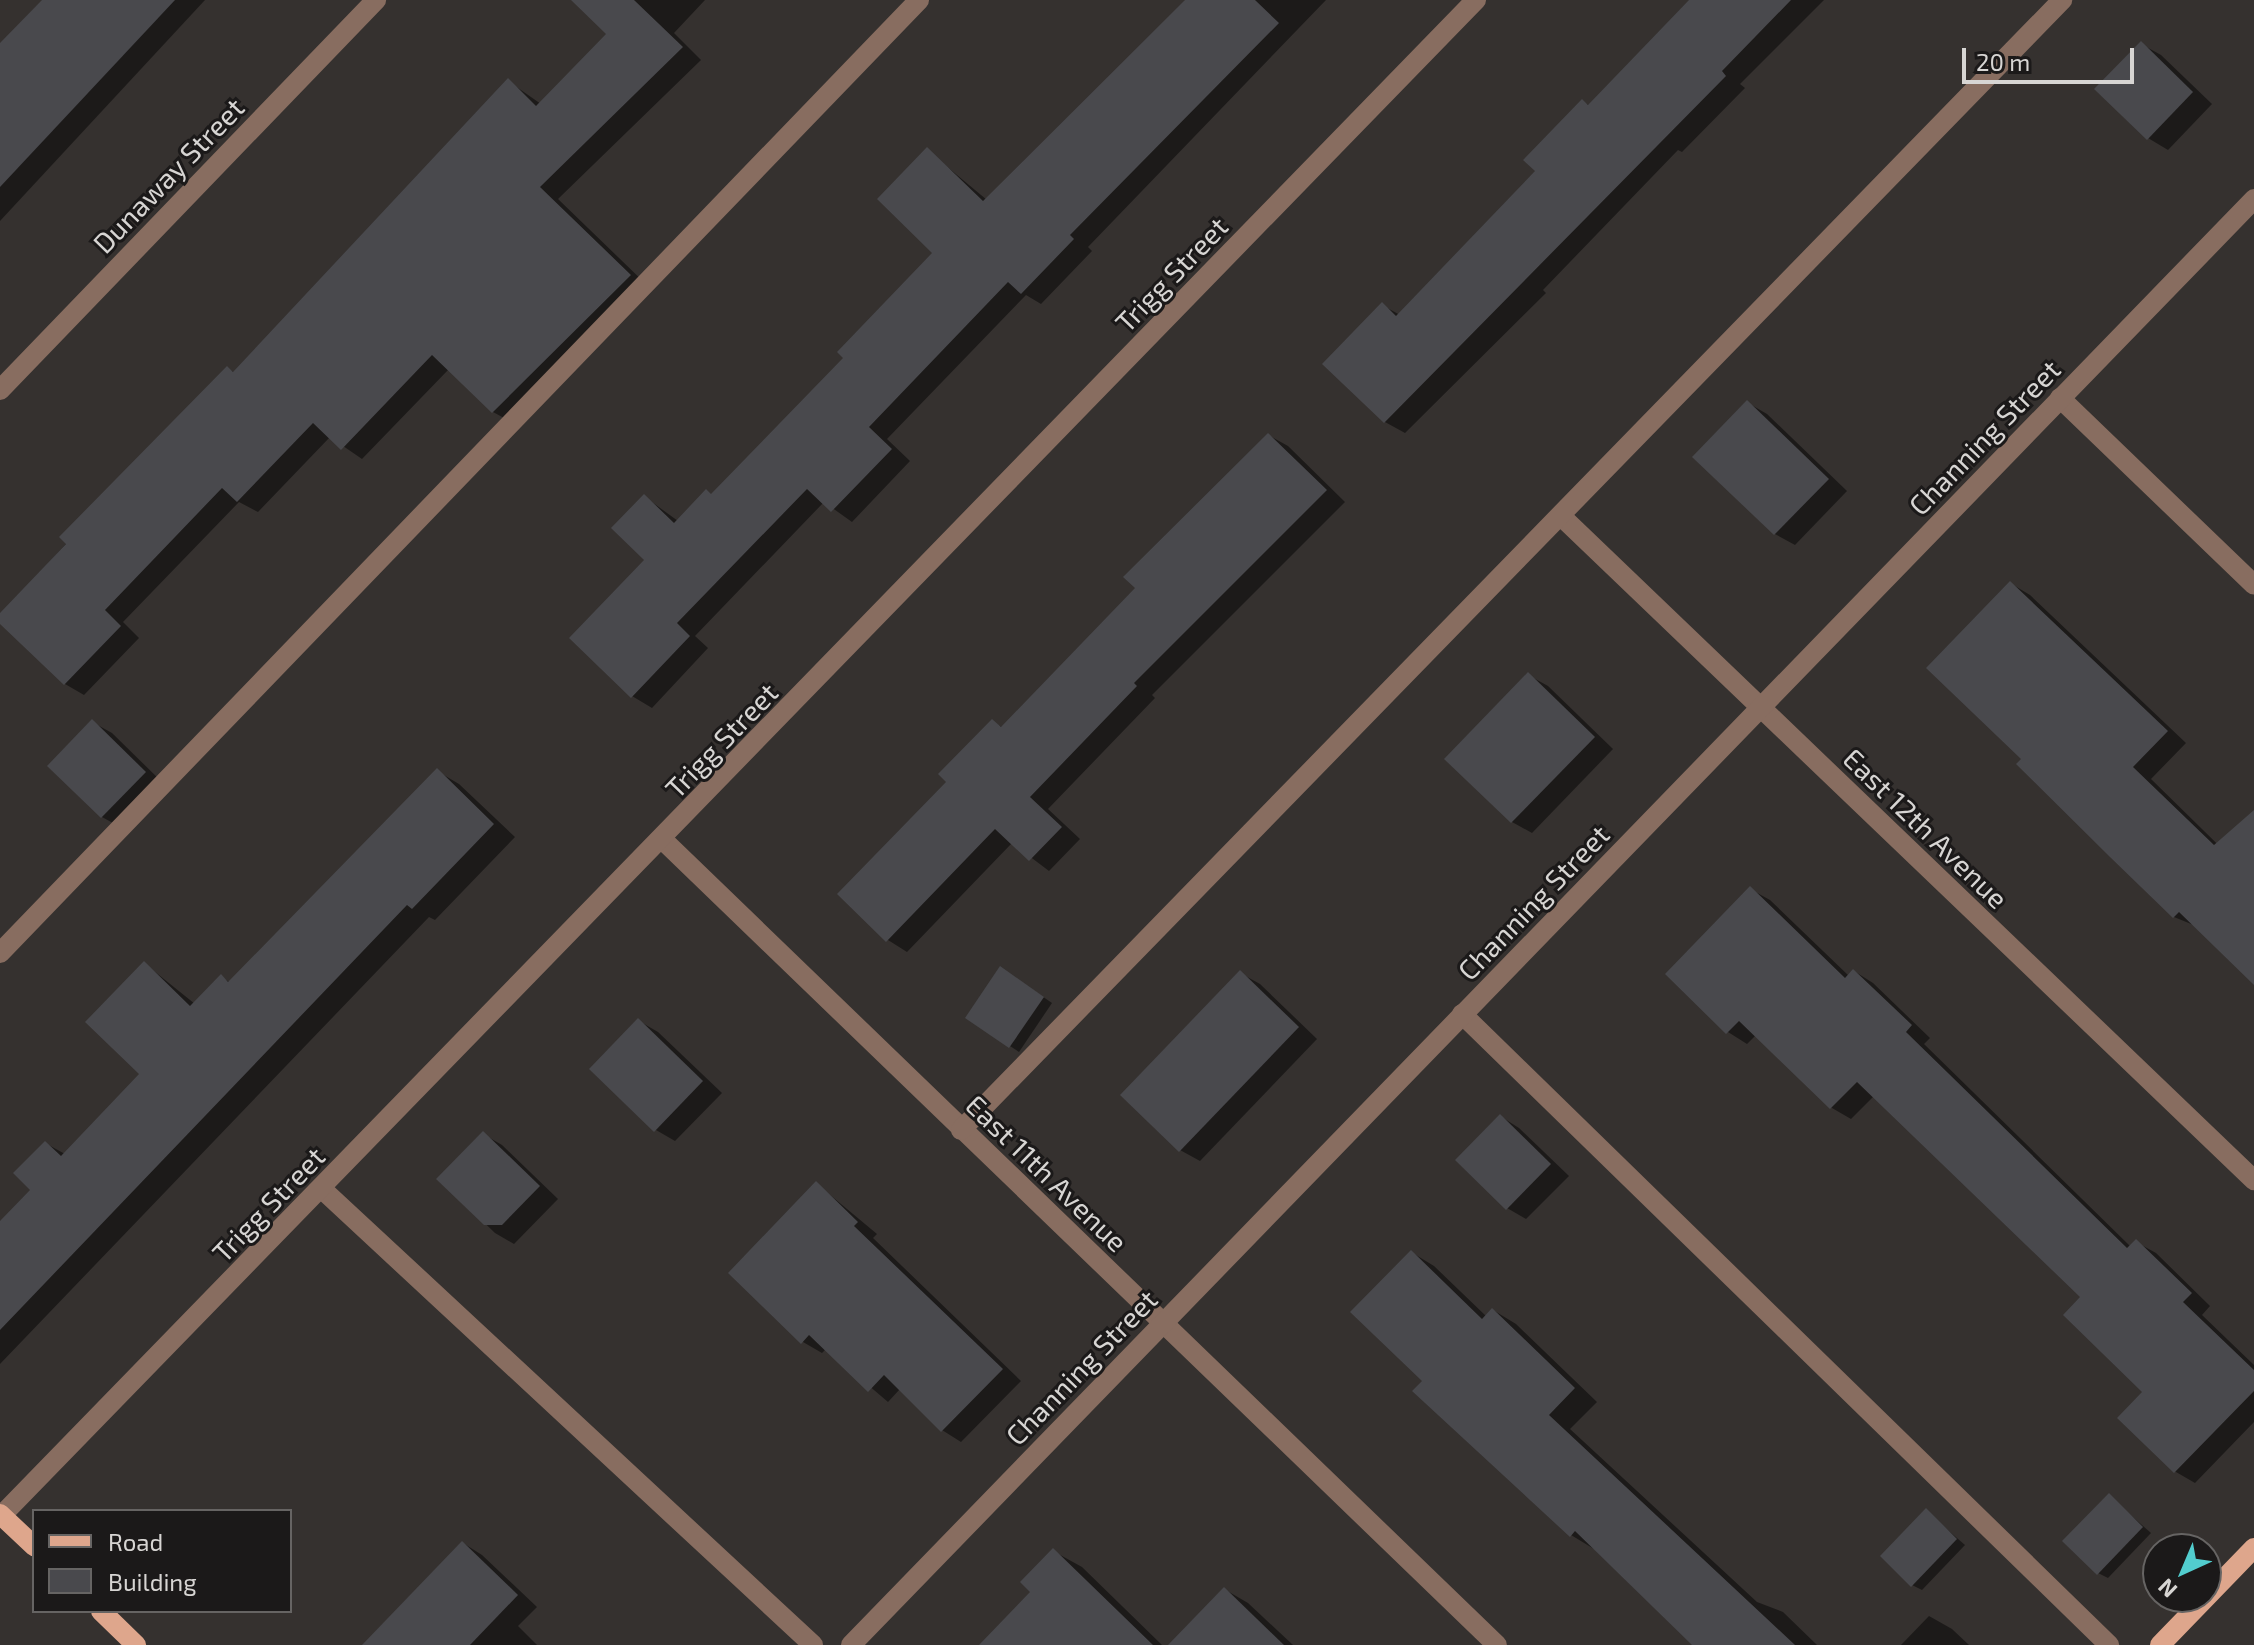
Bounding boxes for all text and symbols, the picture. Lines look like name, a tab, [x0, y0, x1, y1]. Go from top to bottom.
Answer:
scale bar	[1966, 32, 2138, 82]
text: 20 m	[1976, 47, 2030, 76]
street label: Dunaway Street	[85, 90, 251, 260]
street label: Trigg Street	[1108, 209, 1234, 339]
street label: Channing Street	[1901, 352, 2067, 522]
street label: Trigg Street	[658, 675, 784, 805]
street label: East 12th Avenue	[1837, 741, 2015, 915]
street label: Channing Street	[1450, 817, 1616, 987]
street label: East 11th Avenue	[959, 1087, 1135, 1259]
street label: Trigg Street	[205, 1139, 331, 1269]
street label: Channing Street	[998, 1282, 1164, 1452]
legend	[32, 1509, 292, 1613]
text: Road	[108, 1527, 163, 1556]
north arrow	[2142, 1533, 2222, 1613]
text: Building	[108, 1567, 197, 1596]
text: N	[2152, 1574, 2181, 1604]

